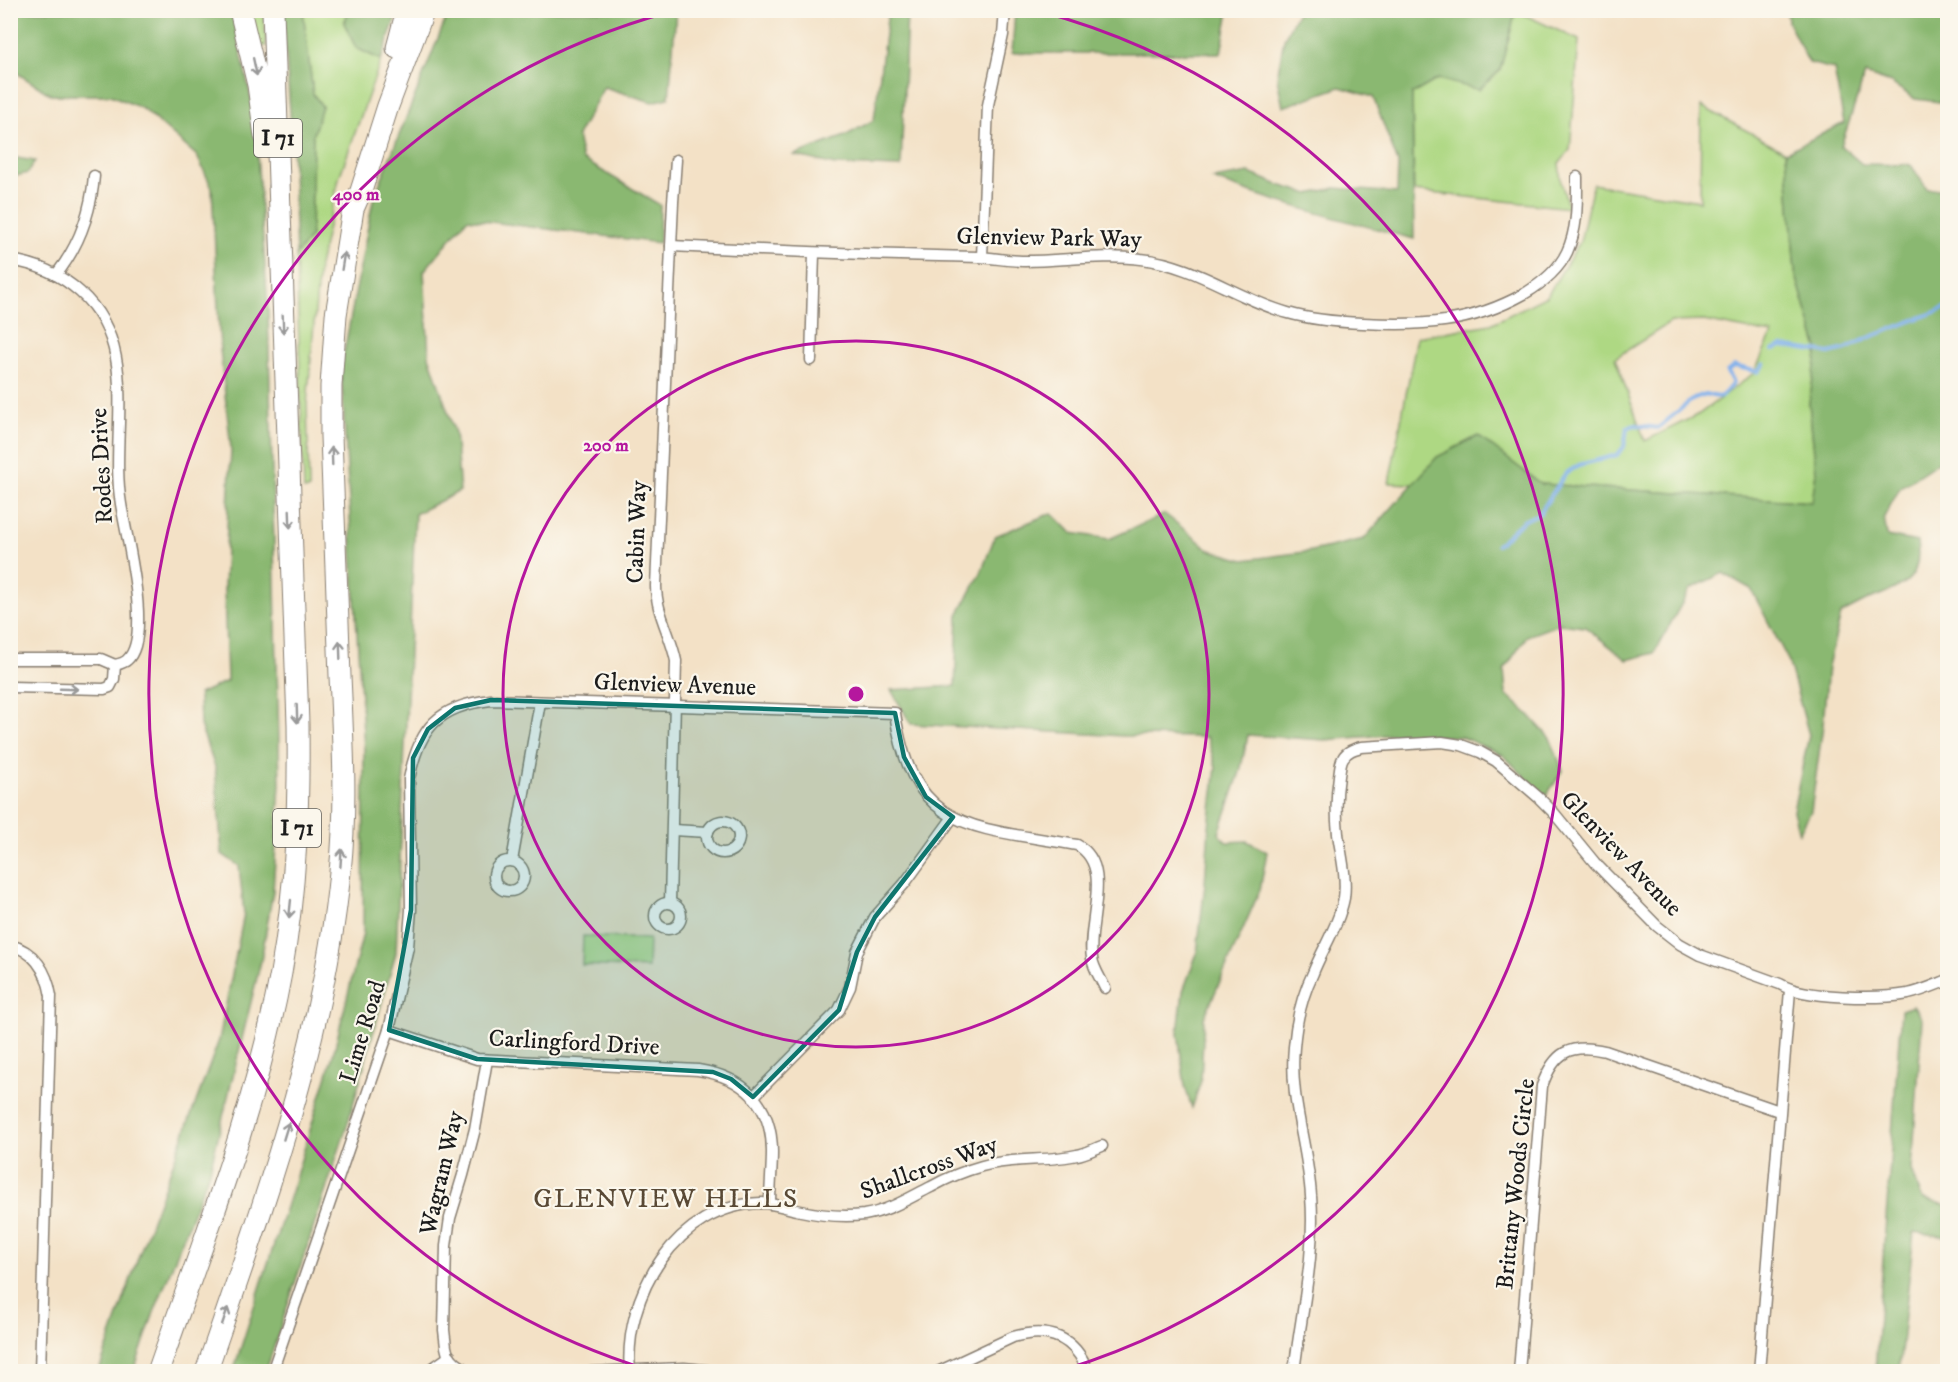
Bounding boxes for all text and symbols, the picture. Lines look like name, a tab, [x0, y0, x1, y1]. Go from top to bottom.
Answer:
one-way arrow	[249, 57, 261, 76]
road number: I 71	[254, 119, 302, 157]
text: 400 m	[331, 184, 380, 206]
street label: Glenview Park Way	[956, 221, 1143, 255]
one-way arrow	[338, 252, 349, 272]
one-way arrow	[277, 314, 289, 334]
street label: Rodes Drive	[84, 407, 120, 525]
text: 200 m	[583, 435, 629, 457]
one-way arrow	[327, 446, 338, 466]
street label: Cabin Way	[620, 479, 654, 584]
one-way arrow	[284, 509, 295, 529]
one-way arrow	[334, 641, 345, 661]
street label: Glenview Avenue	[593, 667, 757, 703]
one-way arrow	[58, 683, 78, 694]
centre of rings	[846, 684, 866, 704]
one-way arrow	[292, 704, 303, 724]
street label: Glenview Avenue	[1554, 785, 1688, 923]
road number: I 71	[273, 809, 321, 847]
one-way arrow	[336, 849, 347, 869]
one-way arrow	[284, 898, 295, 918]
street label: Lime Road	[333, 977, 393, 1087]
street label: Carlingford Drive	[488, 1024, 660, 1062]
street label: Brittany Woods Circle	[1490, 1077, 1542, 1291]
street label: Wagram Way	[413, 1107, 471, 1239]
one-way arrow	[281, 1122, 292, 1141]
street label: Shallcross Way	[856, 1129, 1002, 1207]
district label: GLENVIEW HILLS	[533, 1182, 799, 1216]
one-way arrow	[220, 1307, 231, 1326]

